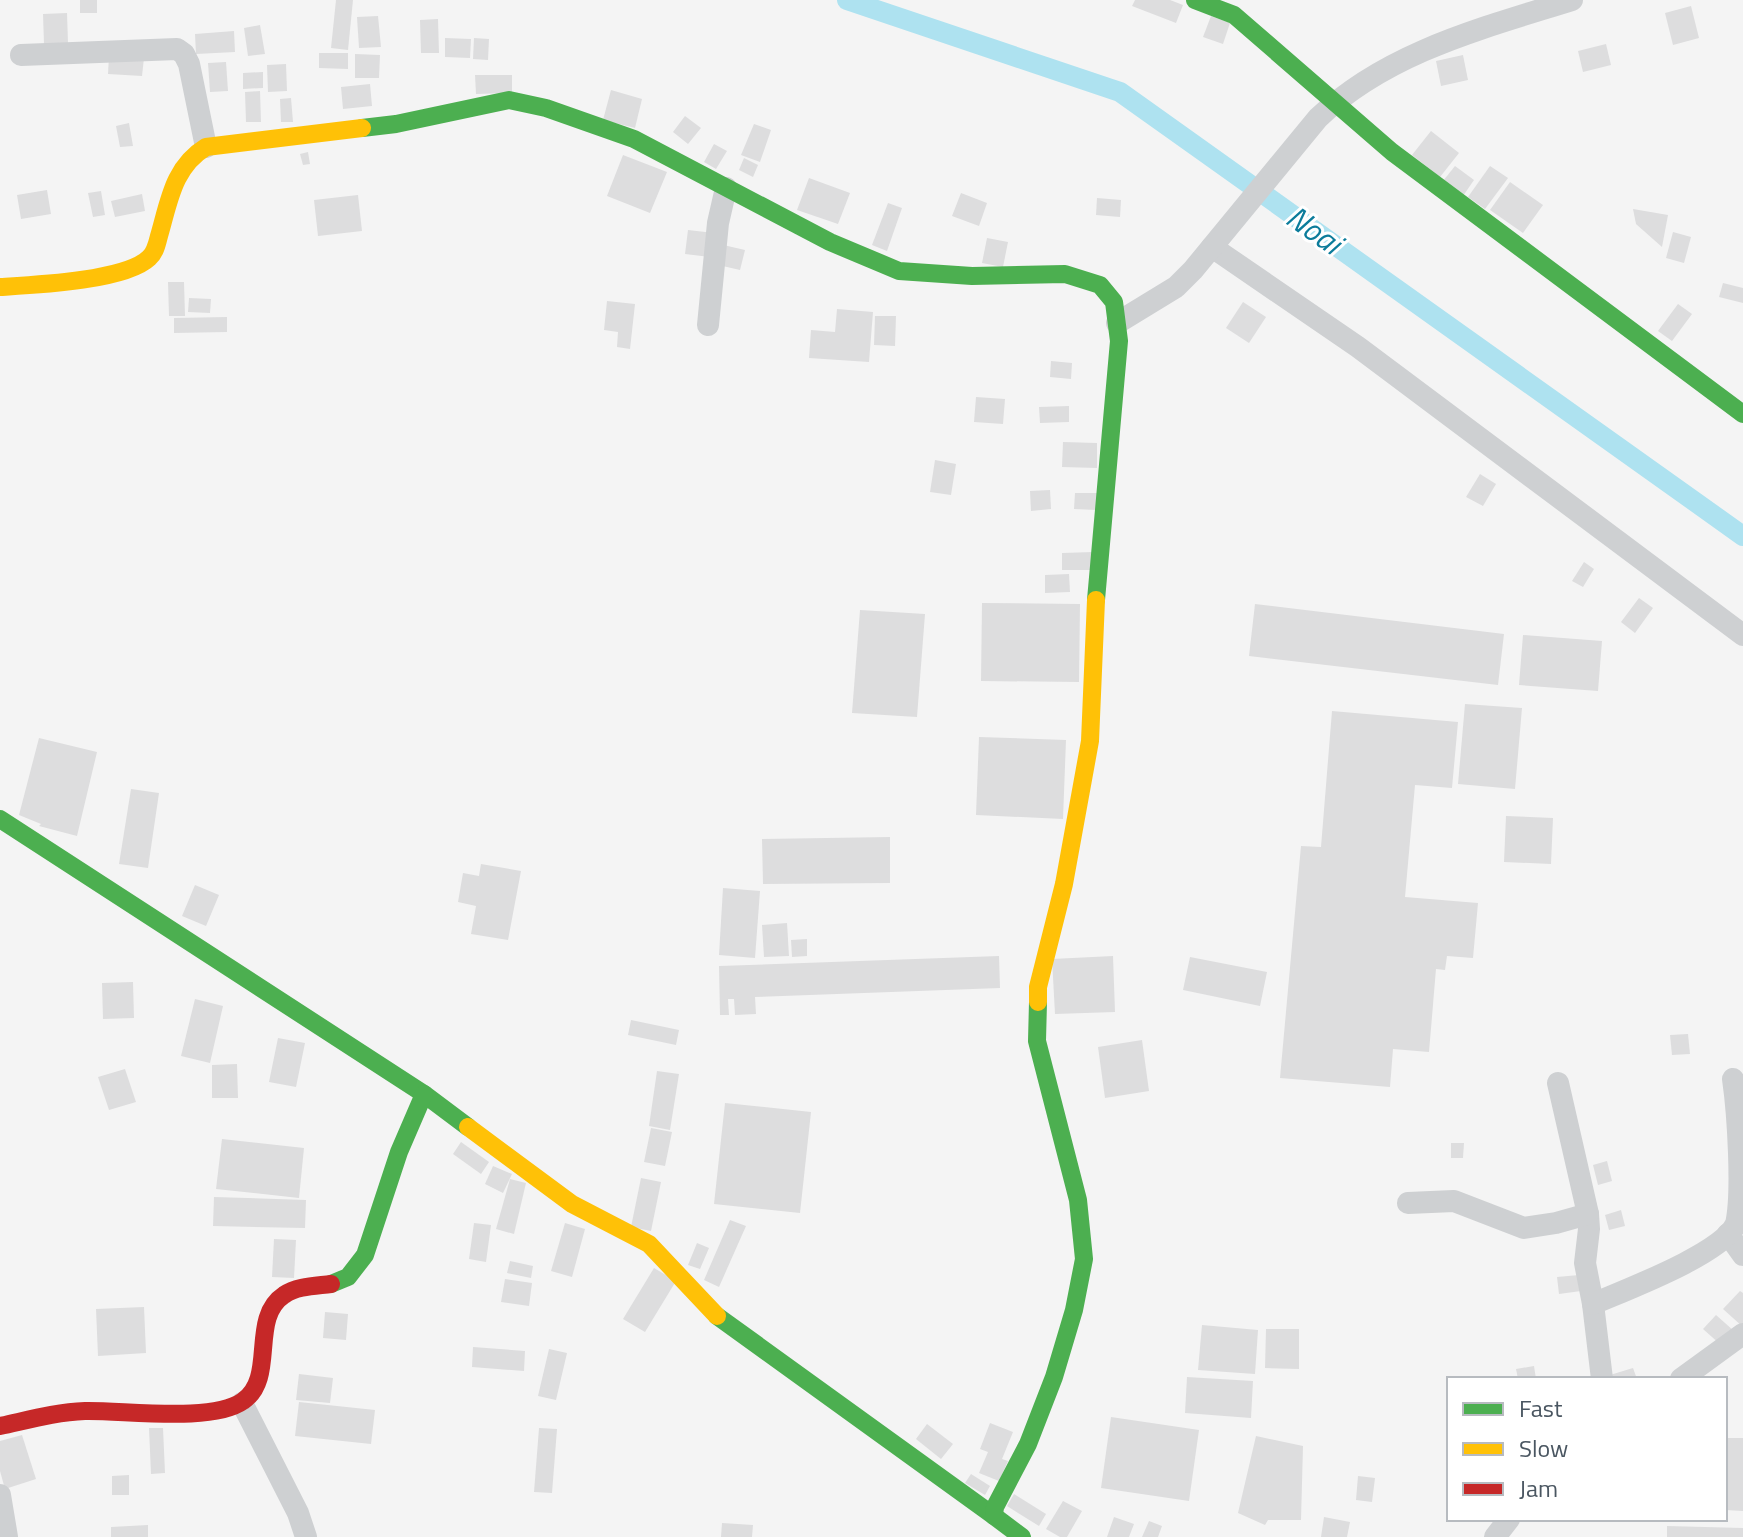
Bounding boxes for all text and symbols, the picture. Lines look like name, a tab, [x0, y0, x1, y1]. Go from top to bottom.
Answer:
water label: Noai	[1277, 193, 1355, 268]
legend	[1447, 1377, 1727, 1521]
text: Fast	[1519, 1390, 1563, 1426]
text: Slow	[1519, 1430, 1568, 1466]
text: Jam	[1519, 1470, 1558, 1506]

